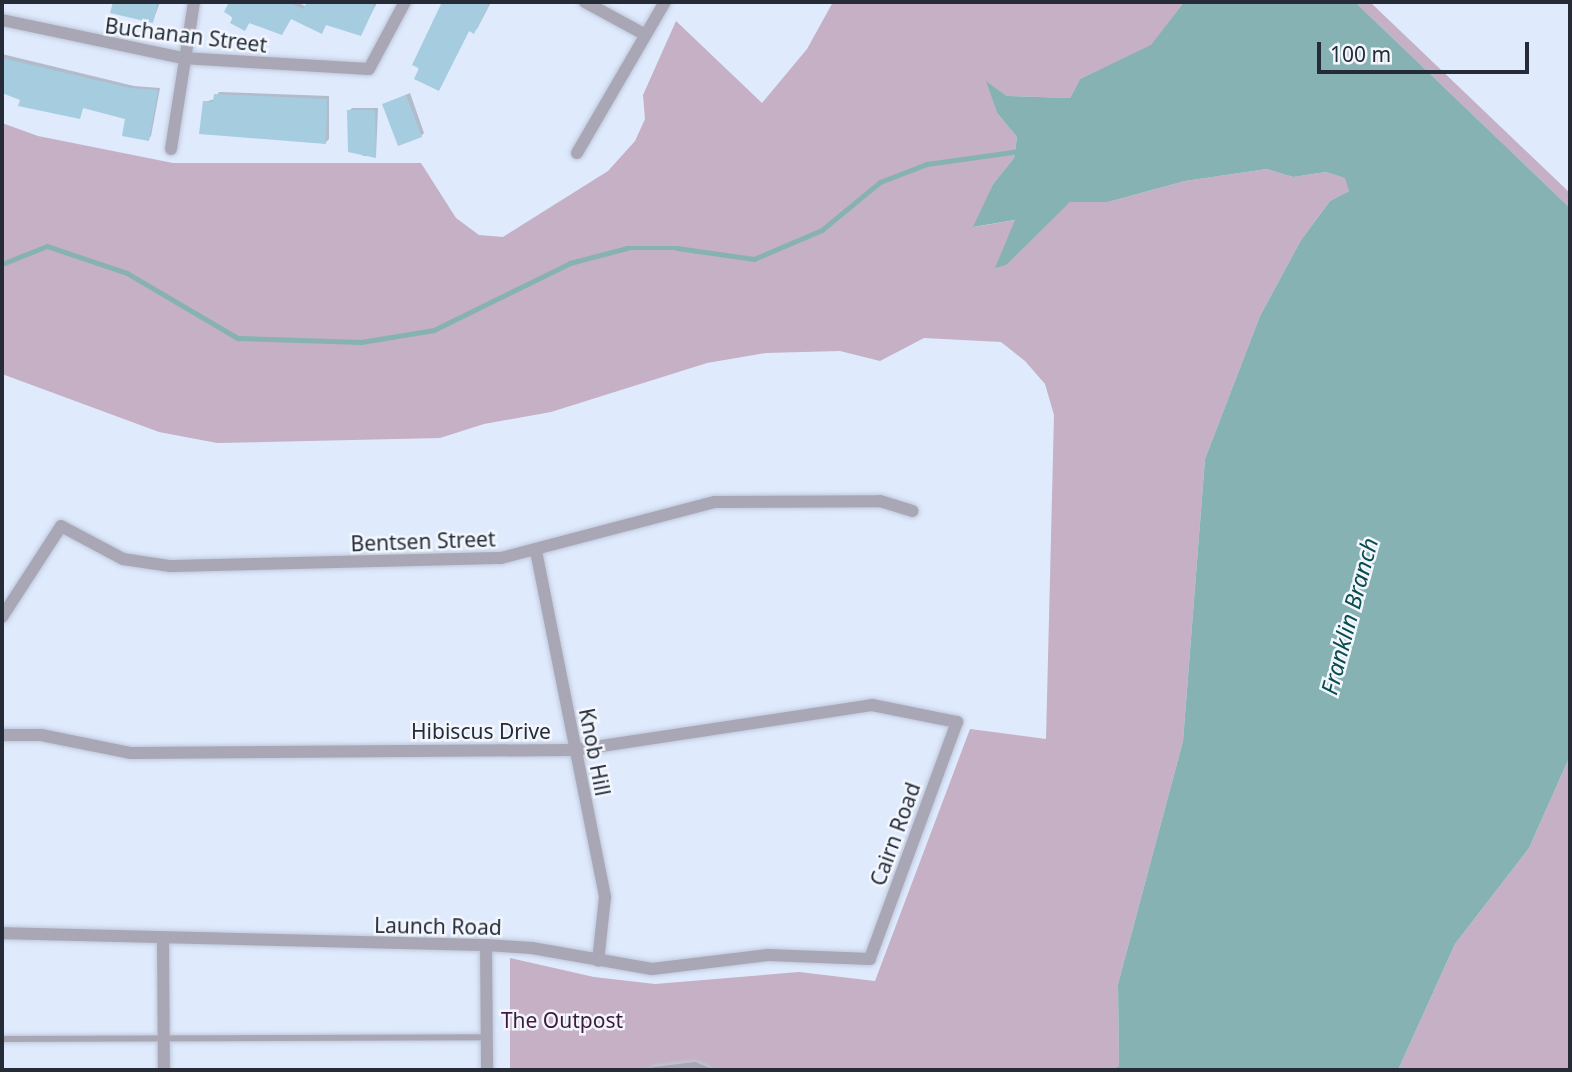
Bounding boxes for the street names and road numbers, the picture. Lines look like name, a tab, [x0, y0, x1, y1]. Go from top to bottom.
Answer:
street label: Buchanan Street	[103, 13, 269, 57]
street label: Bentsen Street	[350, 526, 496, 556]
street label: Knob Hill	[574, 706, 616, 798]
street label: Hibiscus Drive	[411, 718, 551, 744]
street label: Cairn Road	[865, 779, 925, 889]
street label: Launch Road	[374, 912, 502, 940]

